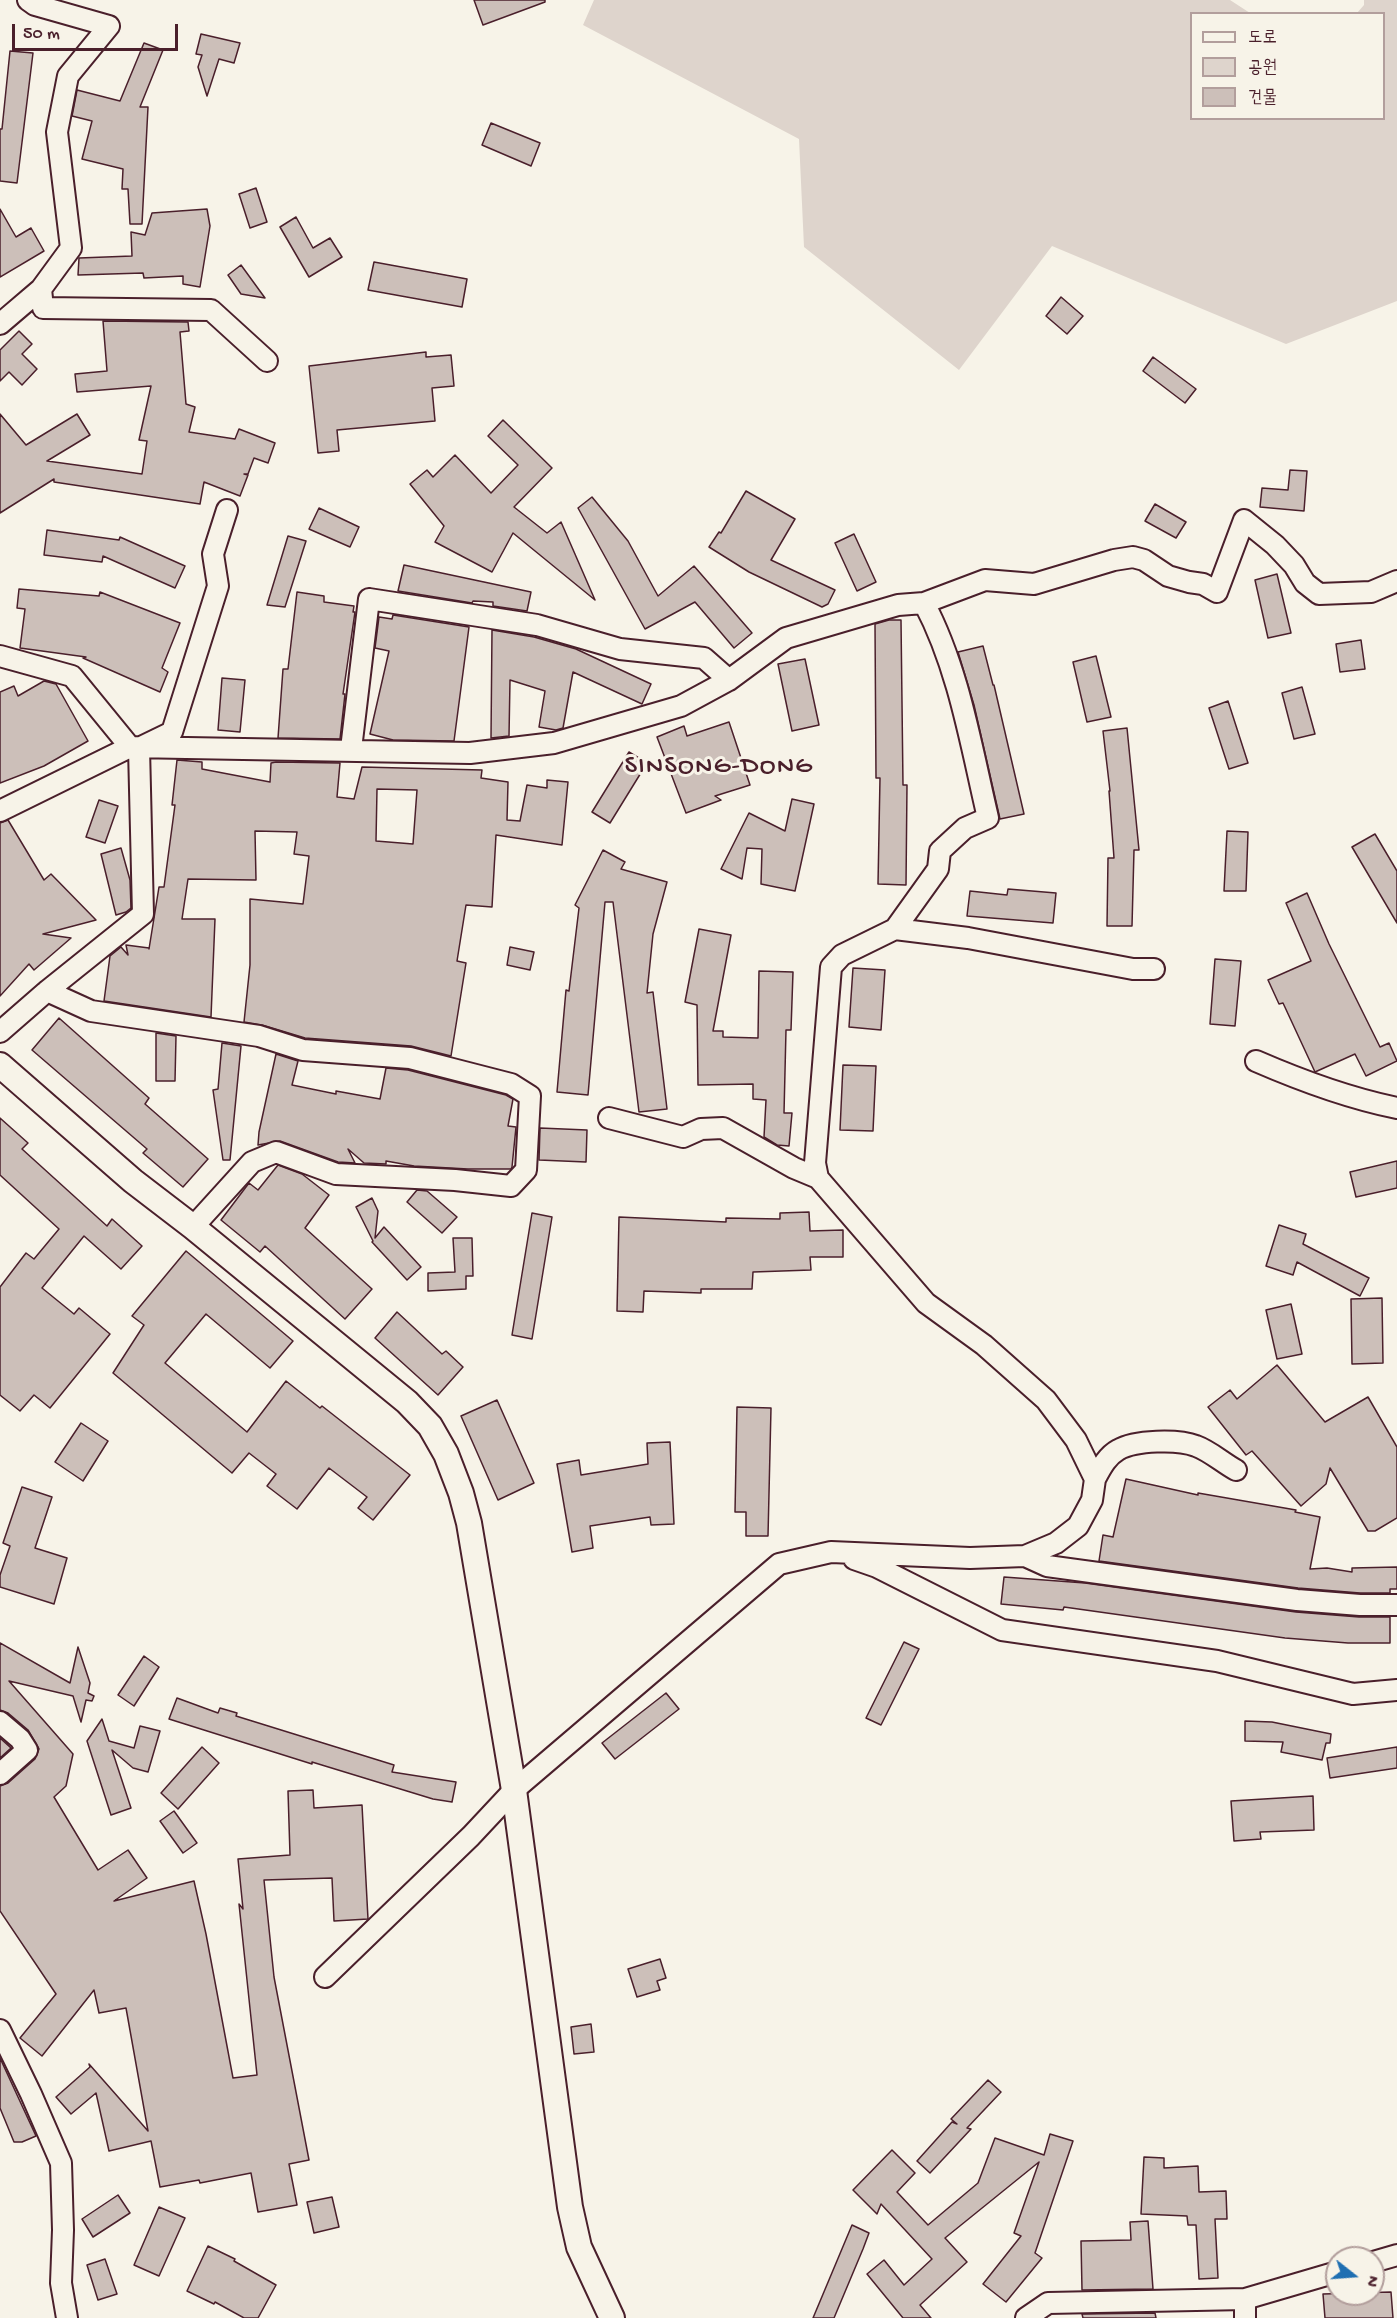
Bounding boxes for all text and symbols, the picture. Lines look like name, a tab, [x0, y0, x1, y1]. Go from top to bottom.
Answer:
scale bar	[15, 12, 182, 50]
legend	[1190, 12, 1385, 120]
text: 50 m	[23, 24, 60, 45]
text: 도로	[1248, 28, 1277, 49]
text: 공원	[1248, 58, 1277, 79]
text: 건물	[1248, 88, 1277, 109]
district label: SINSONG-DONG	[625, 752, 813, 784]
north arrow	[1325, 2246, 1385, 2306]
text: N	[1360, 2273, 1381, 2289]

